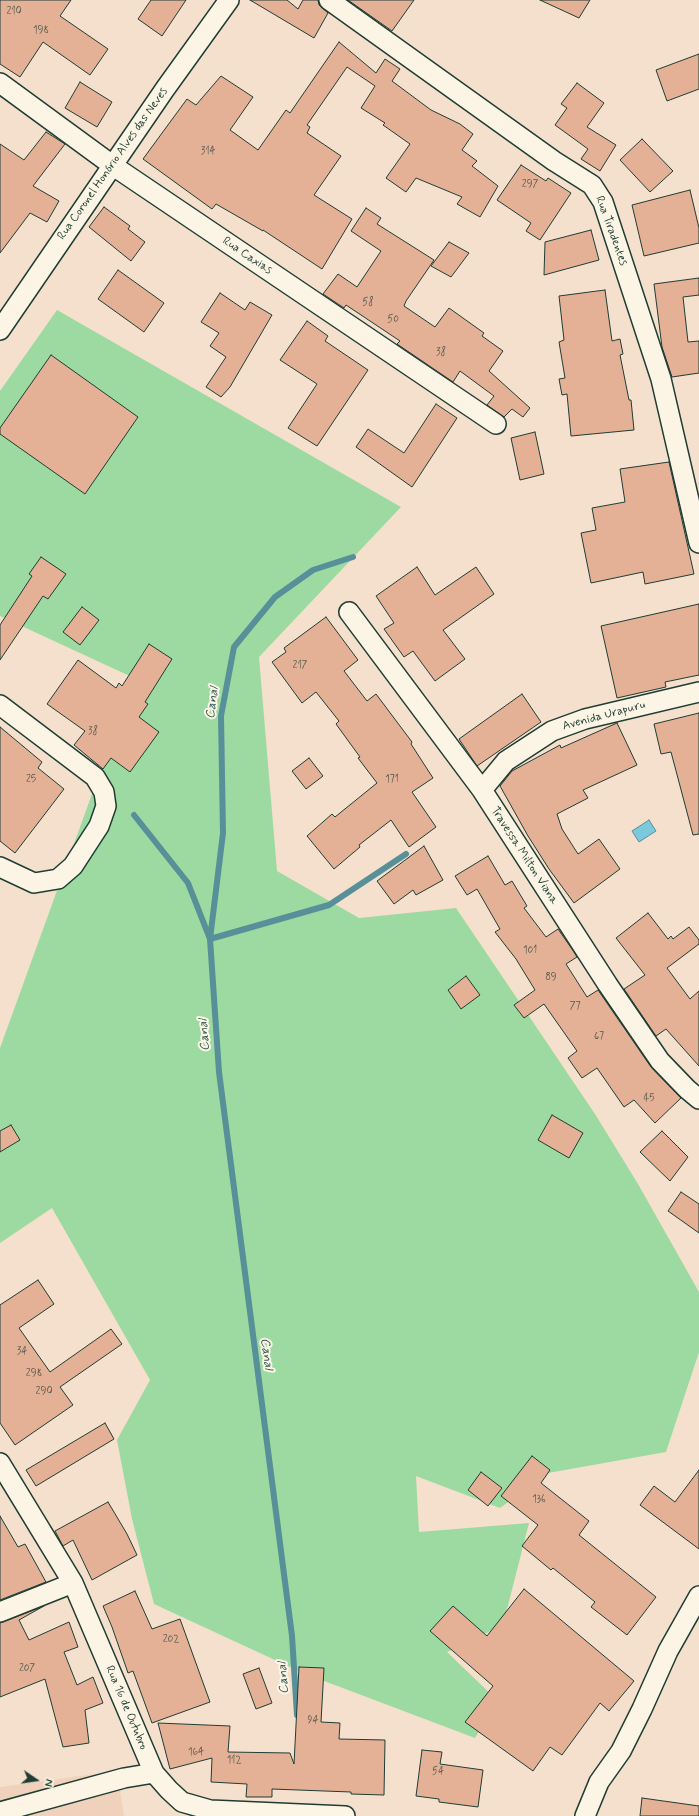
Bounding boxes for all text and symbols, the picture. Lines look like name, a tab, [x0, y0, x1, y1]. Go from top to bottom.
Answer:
house number: 210	[6, 6, 22, 18]
house number: 198	[33, 25, 49, 37]
street label: Rua Coronel Honório Alves das Neves	[55, 85, 171, 243]
house number: 314	[201, 146, 215, 158]
house number: 297	[522, 179, 538, 191]
street label: Rua Tiradentes	[592, 194, 630, 268]
street label: Rua Caxias	[219, 234, 275, 278]
house number: 58	[362, 297, 374, 309]
house number: 50	[387, 314, 399, 326]
house number: 38	[436, 347, 446, 359]
house number: 217	[293, 660, 307, 672]
water label: Canal	[203, 686, 223, 720]
street label: Avenida Urapuru	[561, 698, 647, 734]
house number: 38	[88, 726, 98, 738]
house number: 25	[26, 774, 36, 786]
house number: 171	[385, 774, 399, 786]
street label: Travessa Milton Viana	[487, 805, 561, 907]
house number: 101	[523, 945, 537, 957]
house number: 89	[545, 972, 557, 984]
house number: 77	[569, 1001, 581, 1013]
water label: Canal	[196, 1019, 214, 1051]
house number: 67	[594, 1031, 604, 1043]
house number: 45	[643, 1093, 655, 1105]
water label: Canal	[256, 1337, 276, 1371]
house number: 34	[17, 1346, 27, 1358]
house number: 298	[26, 1368, 42, 1380]
house number: 290	[36, 1386, 52, 1398]
house number: 136	[532, 1494, 546, 1506]
house number: 202	[163, 1634, 179, 1646]
water label: Canal	[275, 1662, 293, 1694]
house number: 207	[19, 1663, 35, 1675]
street label: Rua 16 de Outubro	[102, 1664, 150, 1752]
house number: 94	[308, 1715, 318, 1727]
house number: 164	[188, 1747, 204, 1759]
house number: 112	[227, 1755, 241, 1767]
north arrow	[16, 1760, 56, 1800]
house number: 54	[432, 1766, 444, 1778]
text: N	[40, 1778, 55, 1788]

